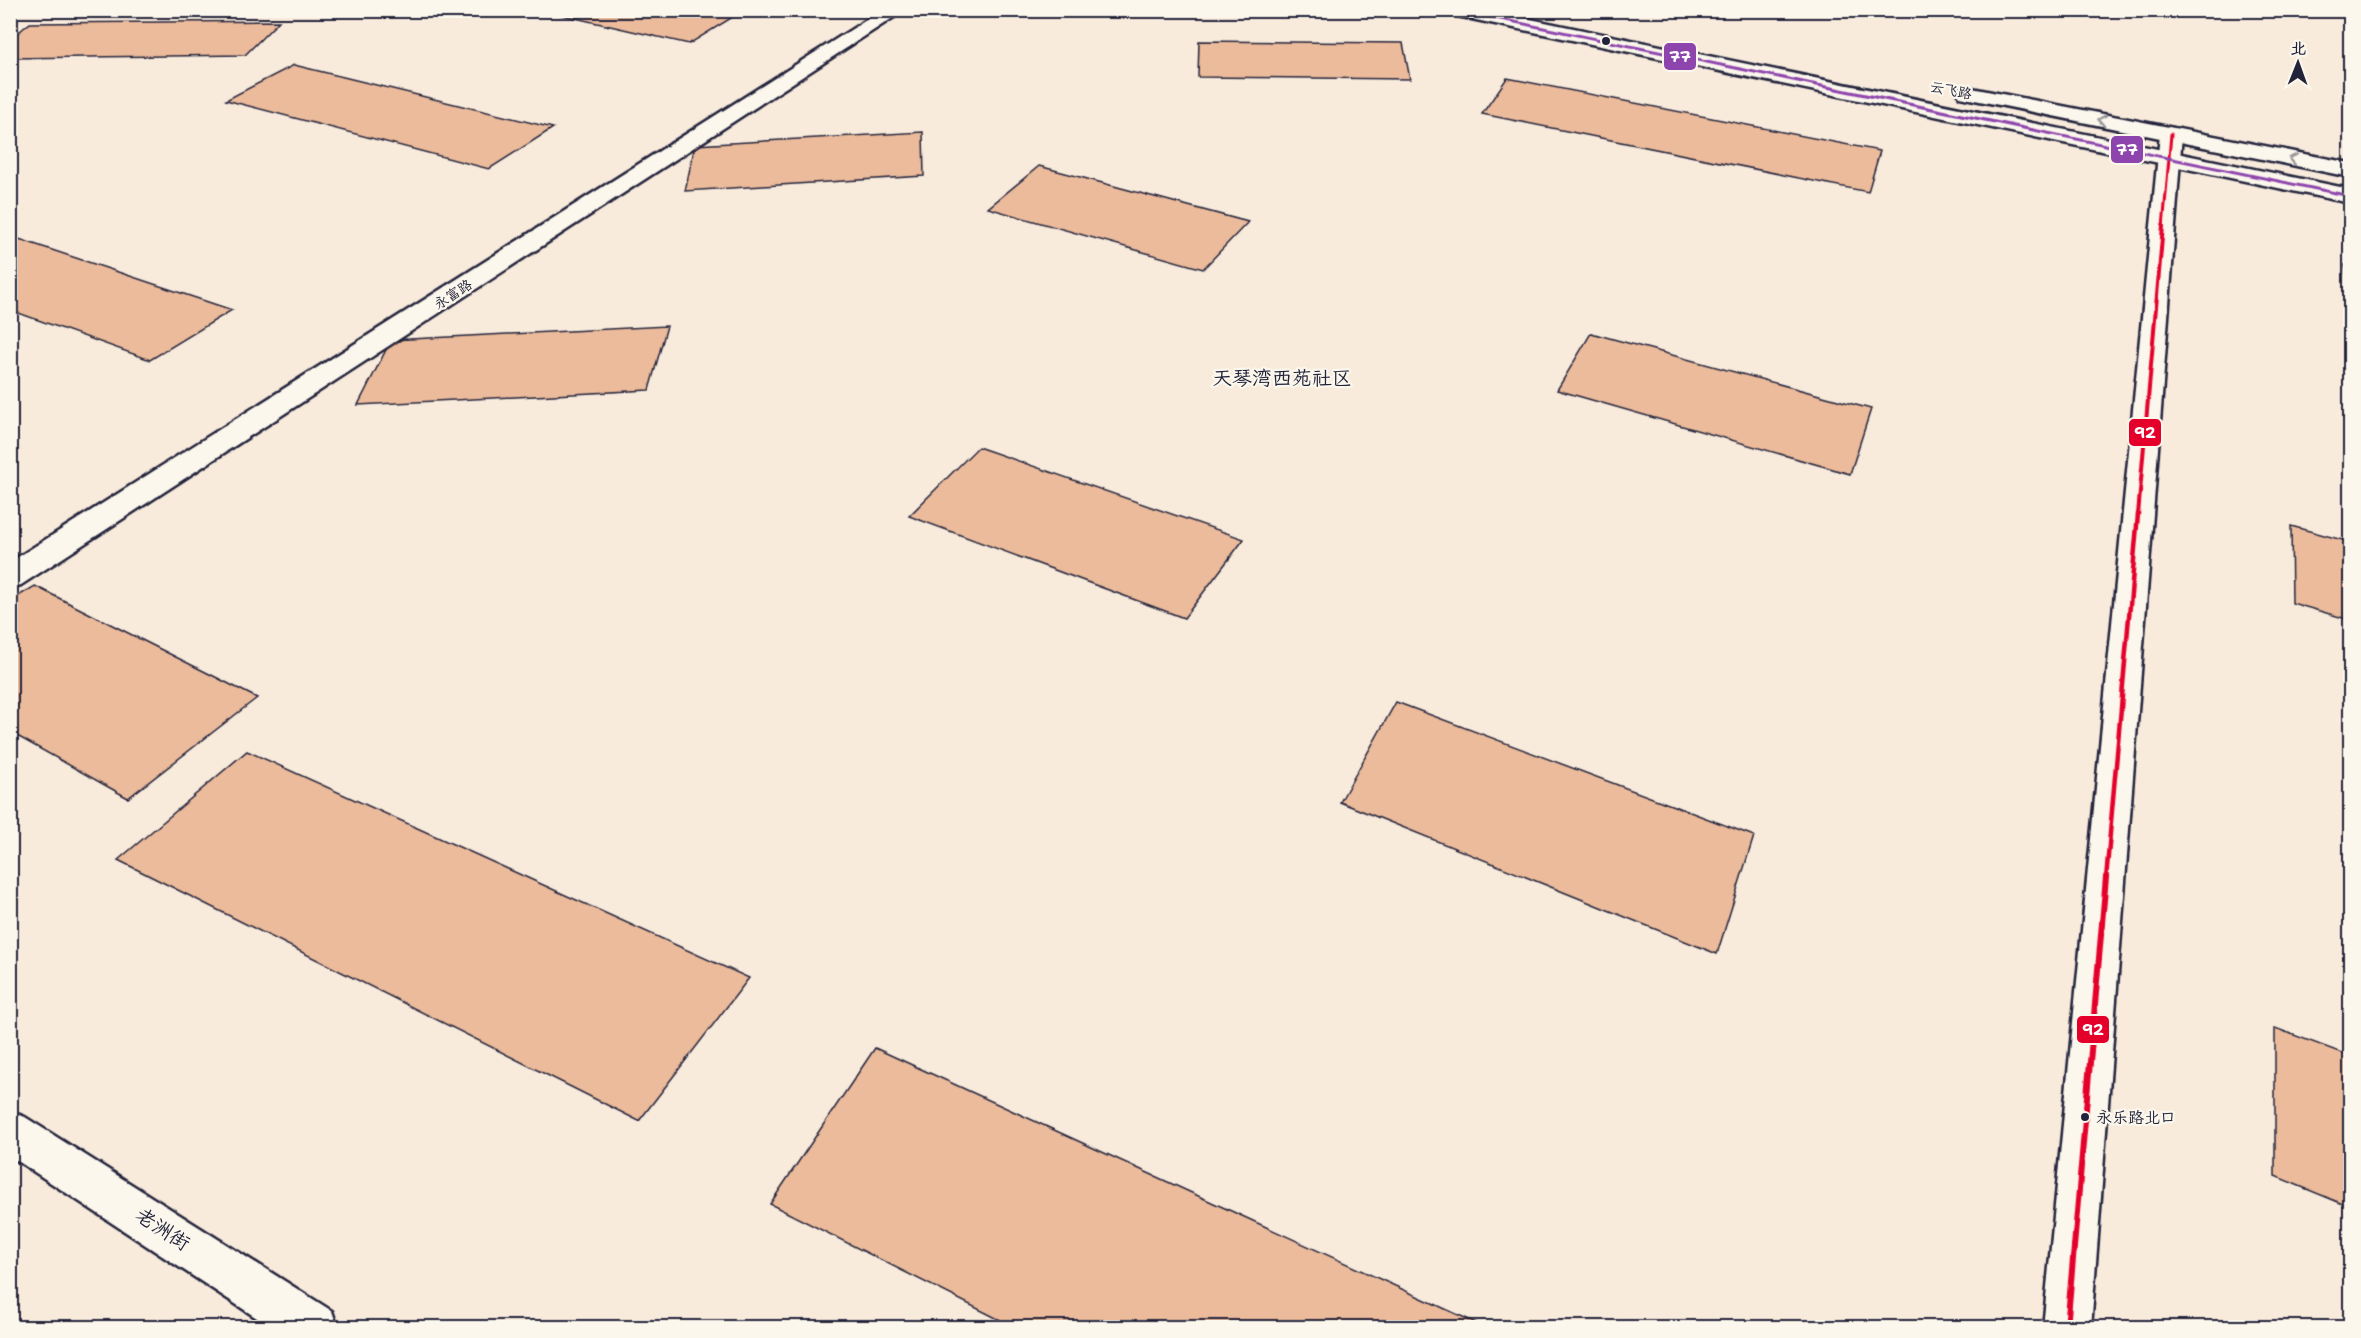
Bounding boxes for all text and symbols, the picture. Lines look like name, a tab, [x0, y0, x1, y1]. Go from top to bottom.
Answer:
north arrow	[2268, 33, 2328, 93]
unlabelled marker	[1600, 35, 1612, 47]
text: 北	[2290, 38, 2306, 59]
line badge: 77	[1663, 42, 1697, 71]
text: 77	[1669, 46, 1691, 67]
street label: 云飞路	[1929, 77, 1973, 103]
one-way arrow	[2097, 114, 2107, 127]
line badge: 77	[2110, 135, 2144, 164]
text: 77	[2116, 139, 2138, 160]
one-way arrow	[2288, 153, 2298, 166]
street label: 永富路	[430, 275, 476, 313]
district label: 天琴湾西苑社区	[1212, 365, 1352, 391]
line badge: 92	[2128, 418, 2162, 447]
text: 92	[2134, 422, 2156, 443]
line badge: 92	[2076, 1015, 2110, 1044]
text: 92	[2082, 1019, 2104, 1040]
place label: 永乐路北口	[2096, 1107, 2176, 1128]
marker: 永乐路北口	[2079, 1111, 2091, 1123]
street label: 老洲街	[131, 1202, 195, 1256]

